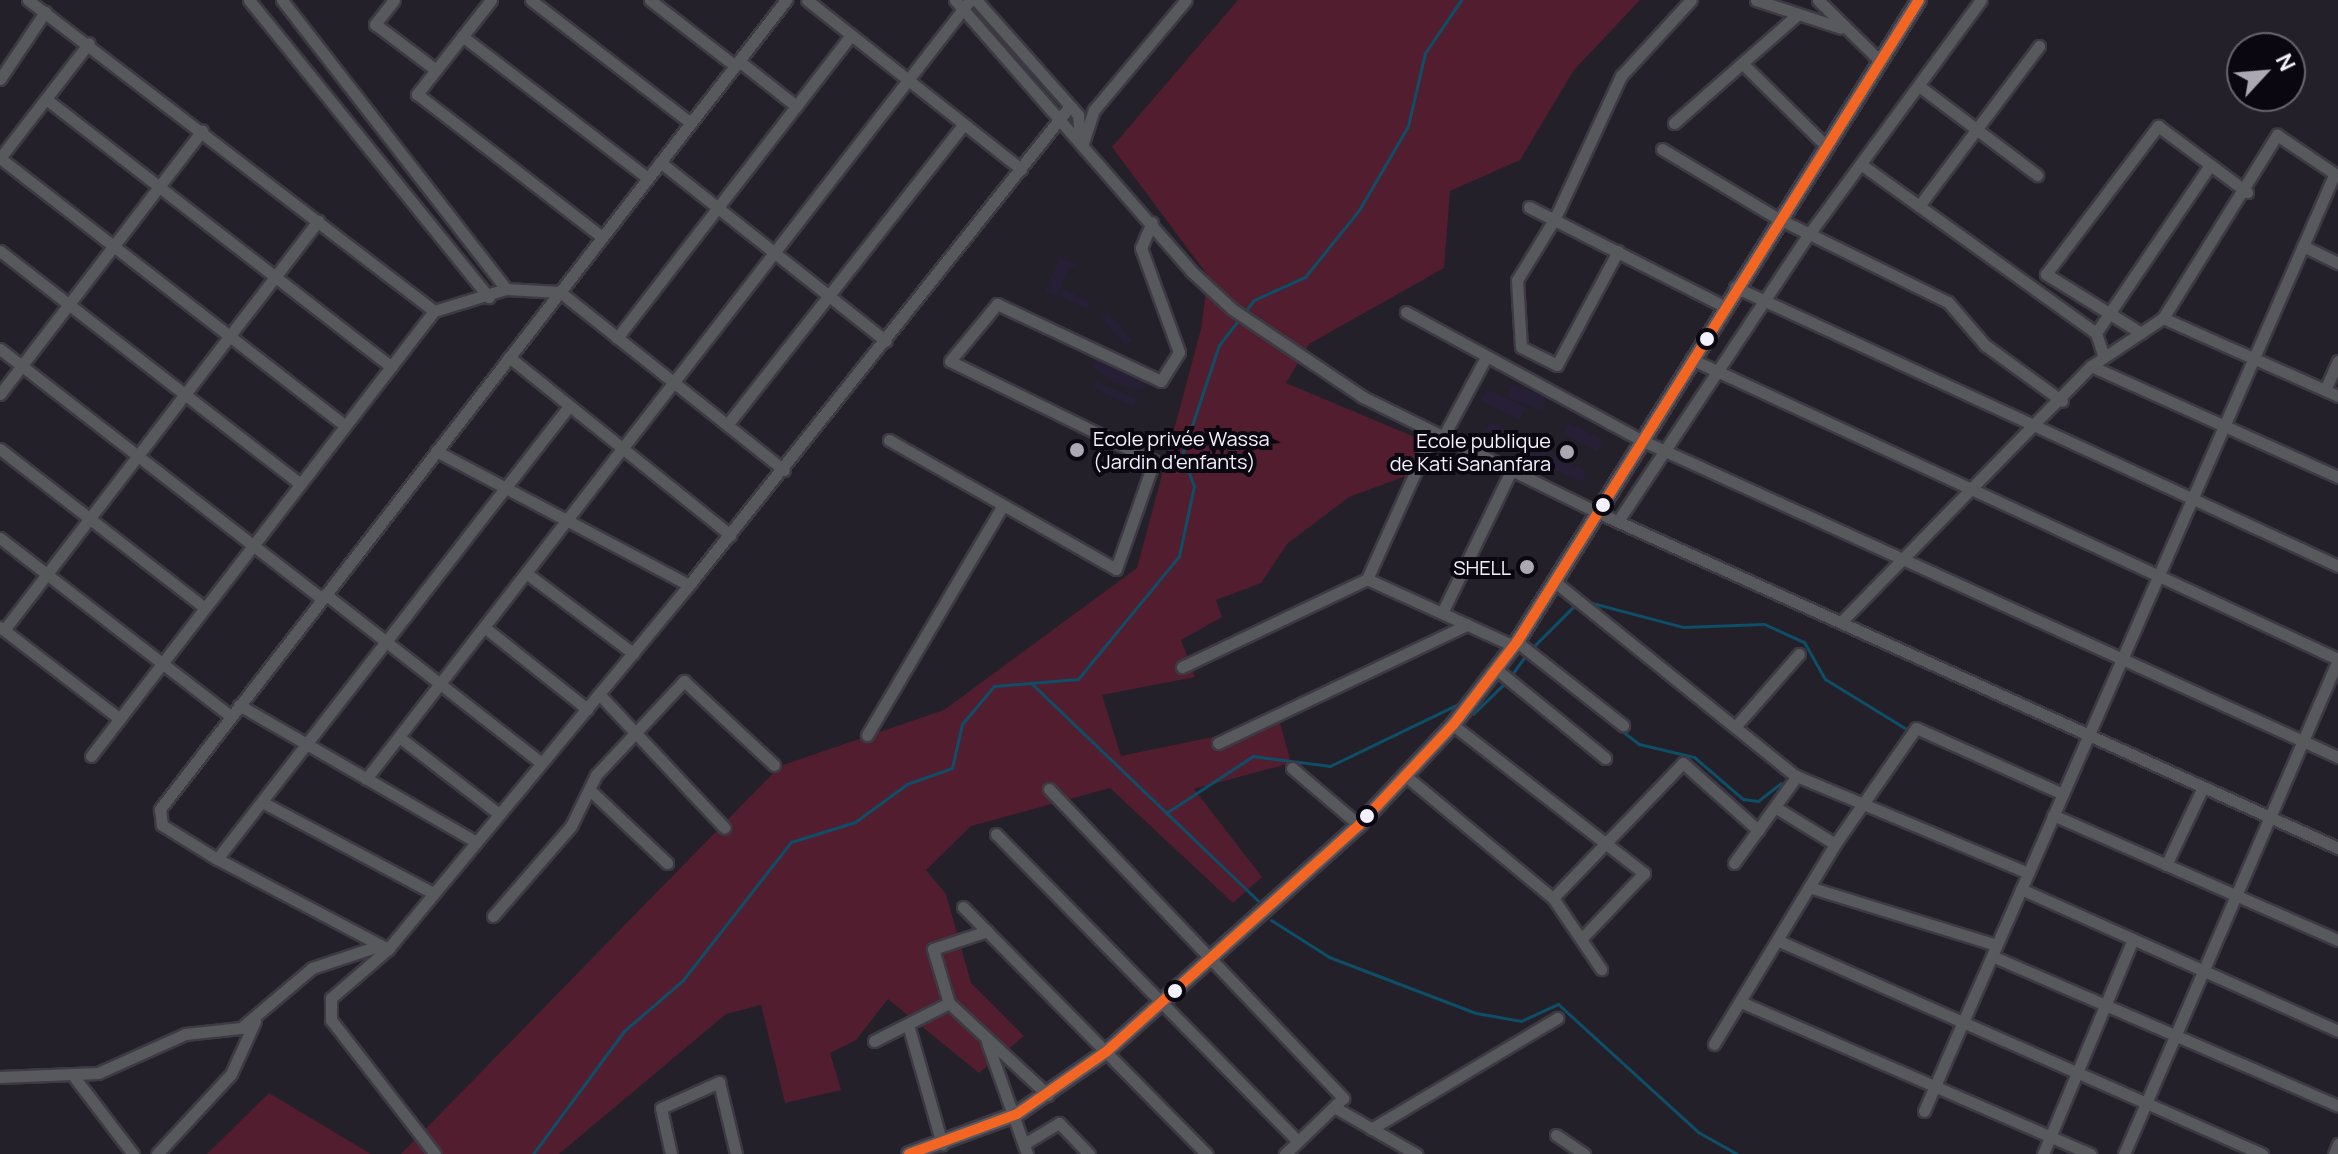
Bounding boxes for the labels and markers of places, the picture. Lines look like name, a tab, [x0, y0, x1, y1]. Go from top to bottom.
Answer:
unlabelled marker	[1699, 331, 1715, 347]
place label: Ecole privée Wassa (Jardin d'enfants)	[1093, 426, 1270, 473]
place label: Ecole publique de Kati Sananfara	[1390, 428, 1551, 475]
marker: Ecole privée Wassa (Jardin d'enfants)	[1068, 441, 1086, 459]
marker: Ecole publique de Kati Sananfara	[1558, 443, 1576, 461]
unlabelled marker	[1595, 497, 1611, 513]
place label: SHELL	[1453, 555, 1511, 579]
marker: SHELL	[1518, 558, 1536, 576]
unlabelled marker	[1359, 808, 1375, 824]
unlabelled marker	[1167, 983, 1183, 999]

